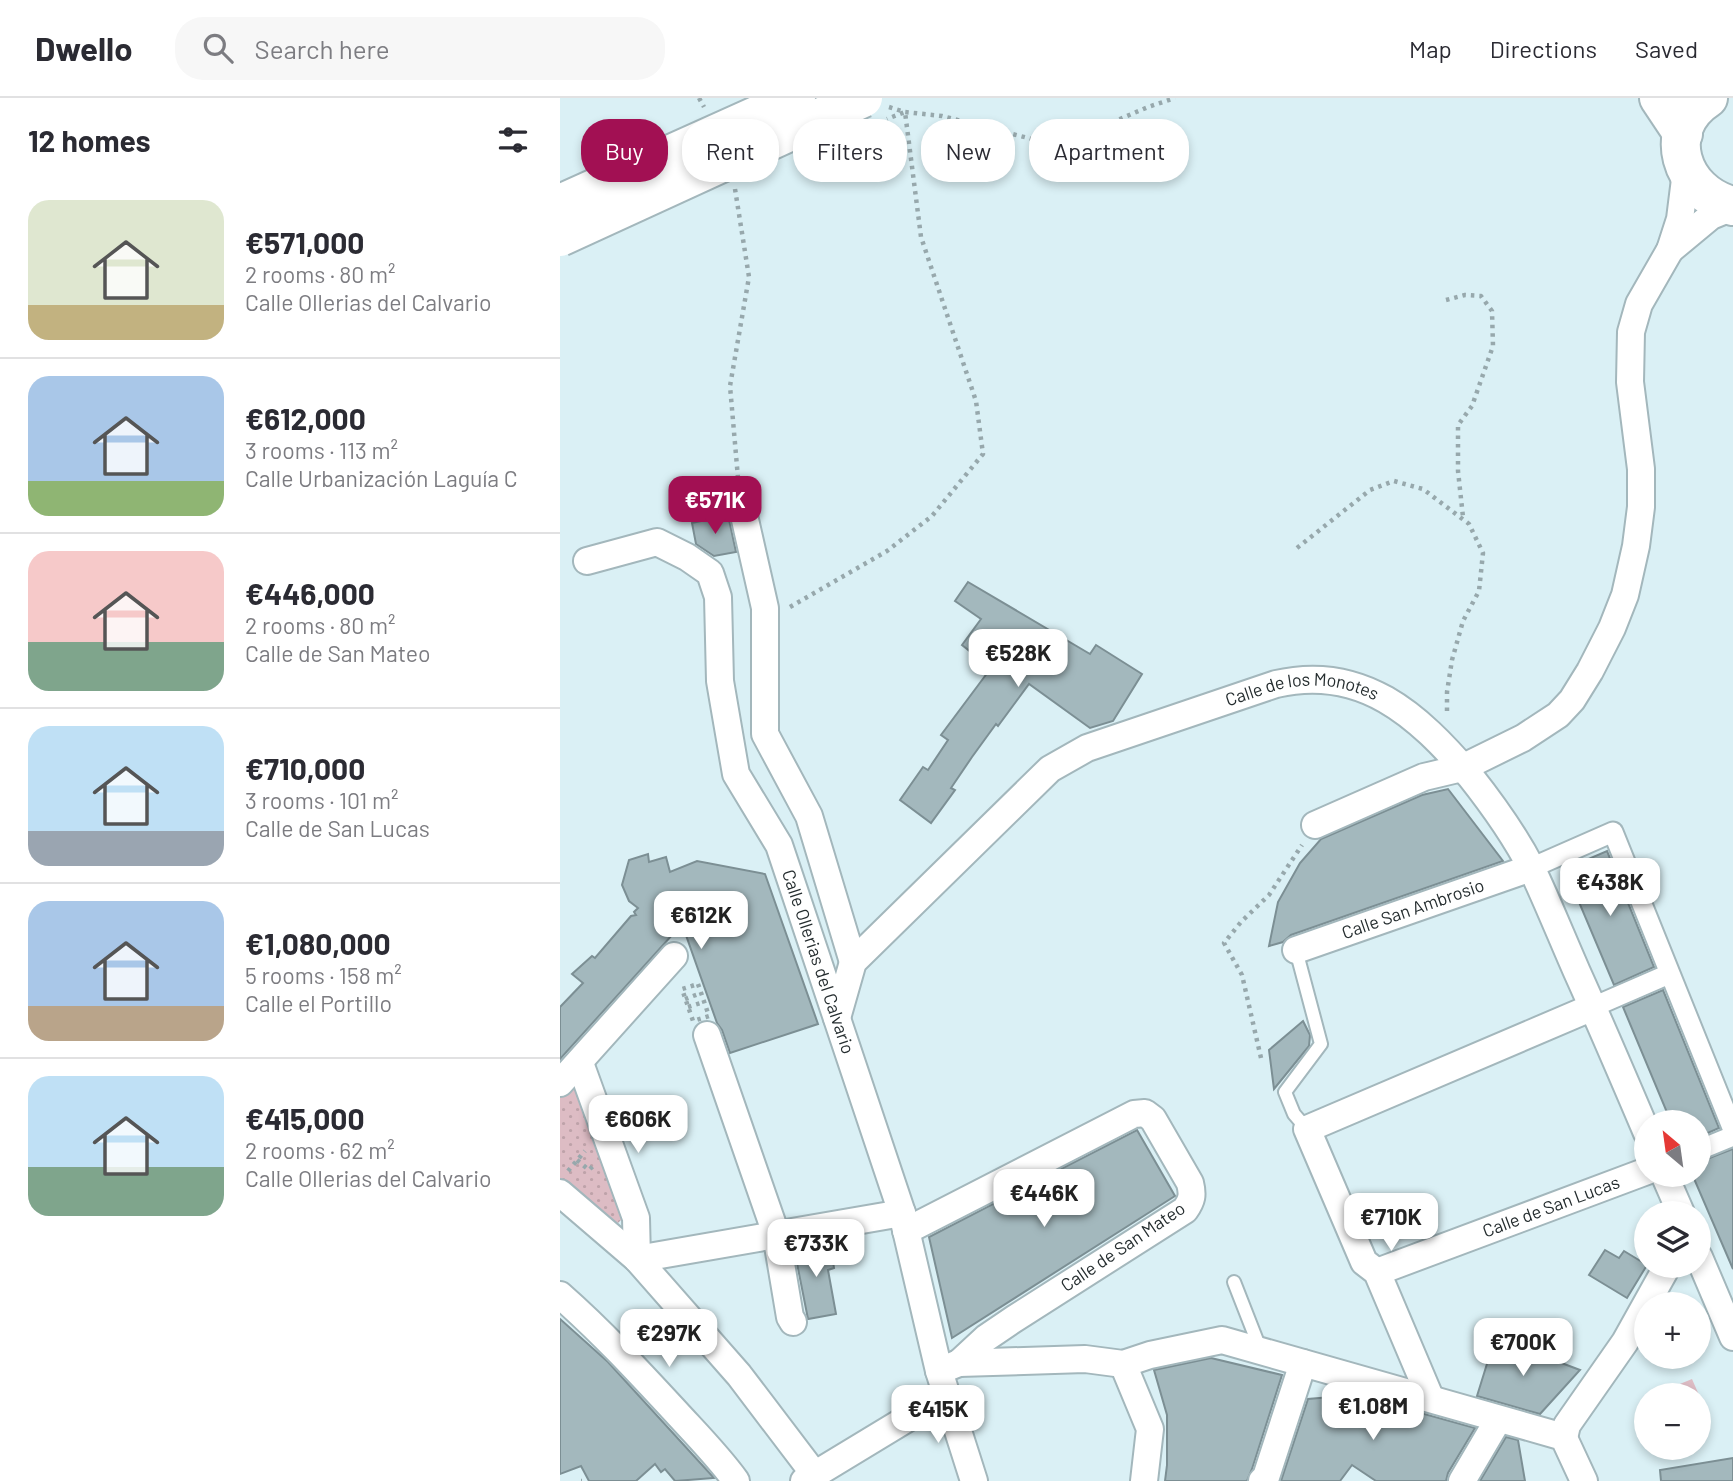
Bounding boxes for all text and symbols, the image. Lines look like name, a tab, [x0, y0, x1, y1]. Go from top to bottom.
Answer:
search box	[175, 17, 665, 80]
text: Dwello	[35, 28, 133, 68]
icon: search	[199, 29, 237, 67]
text: Search here	[255, 33, 390, 64]
text: Map	[1409, 34, 1452, 63]
text: Directions	[1490, 34, 1597, 63]
text: Saved	[1635, 34, 1698, 63]
chip: Buy	[581, 119, 668, 182]
chip: Rent	[682, 119, 779, 182]
chip: Filters	[793, 119, 907, 182]
chip: New	[921, 119, 1015, 182]
chip: Apartment	[1029, 119, 1189, 182]
icon: filters	[494, 121, 532, 159]
text: 12 homes	[28, 122, 151, 158]
text: €571,000	[245, 224, 364, 260]
icon: home	[84, 228, 168, 312]
text: 2 rooms · 80 m²	[245, 260, 395, 288]
text: Calle Ollerias del Calvario	[245, 288, 492, 316]
text: €612,000	[245, 400, 366, 436]
icon: home	[84, 404, 168, 488]
text: 3 rooms · 113 m²	[245, 436, 398, 464]
text: Calle Urbanización Laguía C	[245, 464, 518, 492]
pin: €571K	[666, 476, 764, 536]
text: €571K	[684, 485, 746, 513]
text: €446,000	[245, 575, 375, 611]
icon: home	[84, 579, 168, 663]
text: 2 rooms · 80 m²	[245, 611, 395, 639]
pin: €528K	[969, 630, 1067, 689]
text: €528K	[985, 638, 1051, 666]
text: Calle de San Mateo	[245, 639, 430, 667]
street label: Calle de los Monotes	[1222, 667, 1383, 710]
text: €710,000	[245, 750, 365, 786]
icon: home	[84, 754, 168, 838]
text: 3 rooms · 101 m²	[245, 786, 398, 814]
text: Calle de San Lucas	[245, 814, 430, 842]
pin: €438K	[1561, 858, 1659, 918]
street label: Calle Ollerias del Calvario	[778, 866, 860, 1057]
text: €438K	[1576, 867, 1644, 895]
street label: Calle San Ambrosio	[1339, 873, 1487, 943]
pin: €612K	[652, 892, 750, 951]
text: €612K	[670, 900, 732, 928]
text: €1,080,000	[245, 925, 391, 961]
icon: home	[84, 929, 168, 1013]
text: 5 rooms · 158 m²	[245, 961, 402, 989]
text: Calle el Portillo	[245, 989, 392, 1017]
pin: €606K	[589, 1096, 687, 1155]
text: €415,000	[245, 1100, 365, 1136]
icon: home	[84, 1104, 168, 1188]
text: €606K	[605, 1104, 671, 1132]
north arrow	[1634, 1110, 1712, 1186]
map controls	[1634, 1110, 1711, 1460]
text: 2 rooms · 62 m²	[245, 1136, 395, 1164]
text: Calle Ollerias del Calvario	[245, 1164, 492, 1192]
pin: €446K	[995, 1170, 1093, 1229]
street label: Calle de San Lucas	[1479, 1170, 1622, 1242]
text: €446K	[1009, 1178, 1079, 1206]
pin: €710K	[1342, 1194, 1440, 1253]
street label: Calle de San Mateo	[1056, 1196, 1189, 1296]
button: layers	[1634, 1201, 1711, 1278]
text: €710K	[1360, 1202, 1422, 1230]
pin: €733K	[767, 1220, 865, 1279]
text: €733K	[783, 1228, 849, 1256]
button: +	[1634, 1292, 1711, 1369]
pin: €297K	[620, 1310, 718, 1369]
text: €297K	[636, 1318, 702, 1346]
pin: €700K	[1474, 1318, 1572, 1378]
text: €700K	[1490, 1327, 1556, 1355]
pin: €1.08M	[1316, 1382, 1430, 1442]
button: −	[1634, 1383, 1711, 1460]
pin: €415K	[889, 1386, 987, 1445]
text: €1.08M	[1338, 1391, 1408, 1419]
text: €415K	[907, 1394, 969, 1422]

